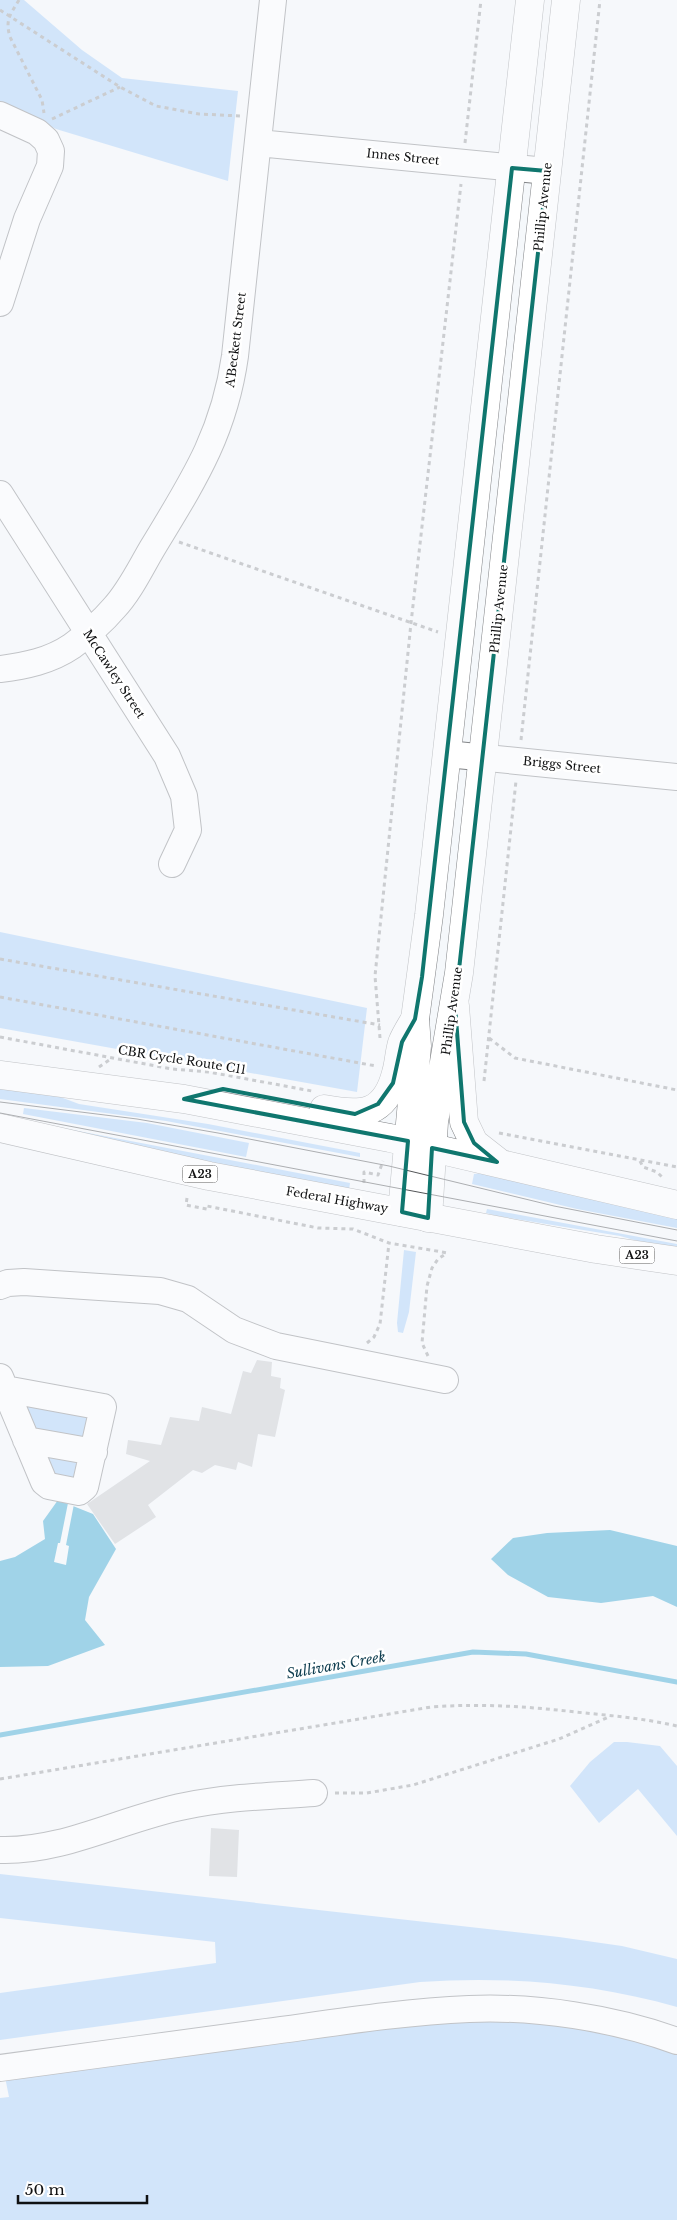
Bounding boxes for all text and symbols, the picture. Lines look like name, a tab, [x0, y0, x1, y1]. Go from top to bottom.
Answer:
street label: Innes Street	[366, 145, 441, 168]
street label: Phillip Avenue	[530, 162, 555, 252]
street label: A'Beckett Street	[222, 291, 249, 389]
street label: Phillip Avenue	[486, 564, 511, 654]
street label: McCawley Street	[80, 627, 149, 721]
street label: Briggs Street	[522, 753, 602, 776]
street label: Phillip Avenue	[438, 966, 465, 1056]
street label: CBR Cycle Route C11	[117, 1042, 247, 1077]
road number: A23	[182, 1166, 218, 1182]
street label: Federal Highway	[285, 1183, 390, 1216]
road number: A23	[620, 1246, 654, 1264]
water label: Sullivans Creek	[285, 1647, 387, 1683]
scale bar	[18, 2172, 146, 2204]
text: 50 m	[25, 2180, 65, 2199]

